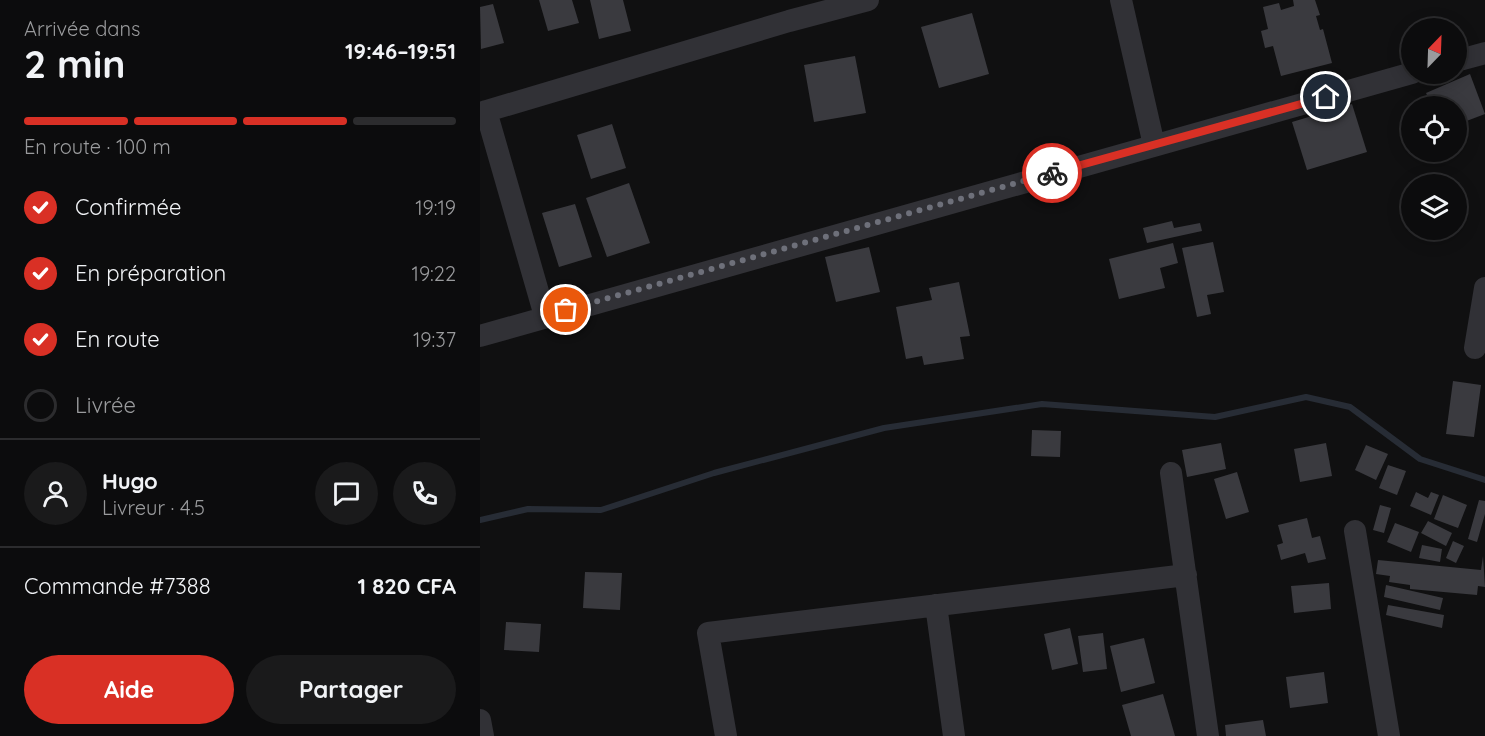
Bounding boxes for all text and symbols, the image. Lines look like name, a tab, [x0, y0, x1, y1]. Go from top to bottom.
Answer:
text: Arrivée dans	[24, 16, 140, 41]
north arrow	[1401, 18, 1467, 84]
map controls	[1401, 18, 1467, 240]
text: 19:46–19:51	[345, 37, 456, 65]
text: 2 min	[24, 39, 126, 88]
pin	[1300, 71, 1351, 122]
icon: home	[1309, 80, 1342, 113]
button: locate	[1401, 96, 1467, 162]
text: En route · 100 m	[24, 134, 171, 159]
courier	[1022, 143, 1082, 203]
icon: bike	[1036, 157, 1069, 190]
button: layers	[1401, 174, 1467, 240]
icon: check	[24, 191, 57, 224]
text: Confirmée	[75, 193, 181, 221]
text: 19:19	[415, 195, 456, 220]
icon: check	[24, 257, 57, 290]
text: En préparation	[75, 259, 226, 287]
text: 19:22	[412, 261, 456, 286]
pin	[540, 284, 591, 335]
icon: bag	[549, 293, 582, 326]
icon: check	[24, 323, 57, 356]
text: En route	[75, 325, 160, 353]
text: 19:37	[413, 327, 456, 352]
text: Livrée	[75, 391, 136, 419]
button: person	[24, 462, 87, 525]
button: chat	[315, 462, 378, 525]
button: phone	[393, 462, 456, 525]
text: Hugo	[102, 467, 158, 495]
text: Livreur · 4.5	[102, 495, 205, 520]
text: Commande #7388	[24, 572, 211, 600]
text: 1 820 CFA	[358, 572, 456, 600]
button: Aide	[24, 655, 234, 724]
button: Partager	[246, 655, 456, 724]

